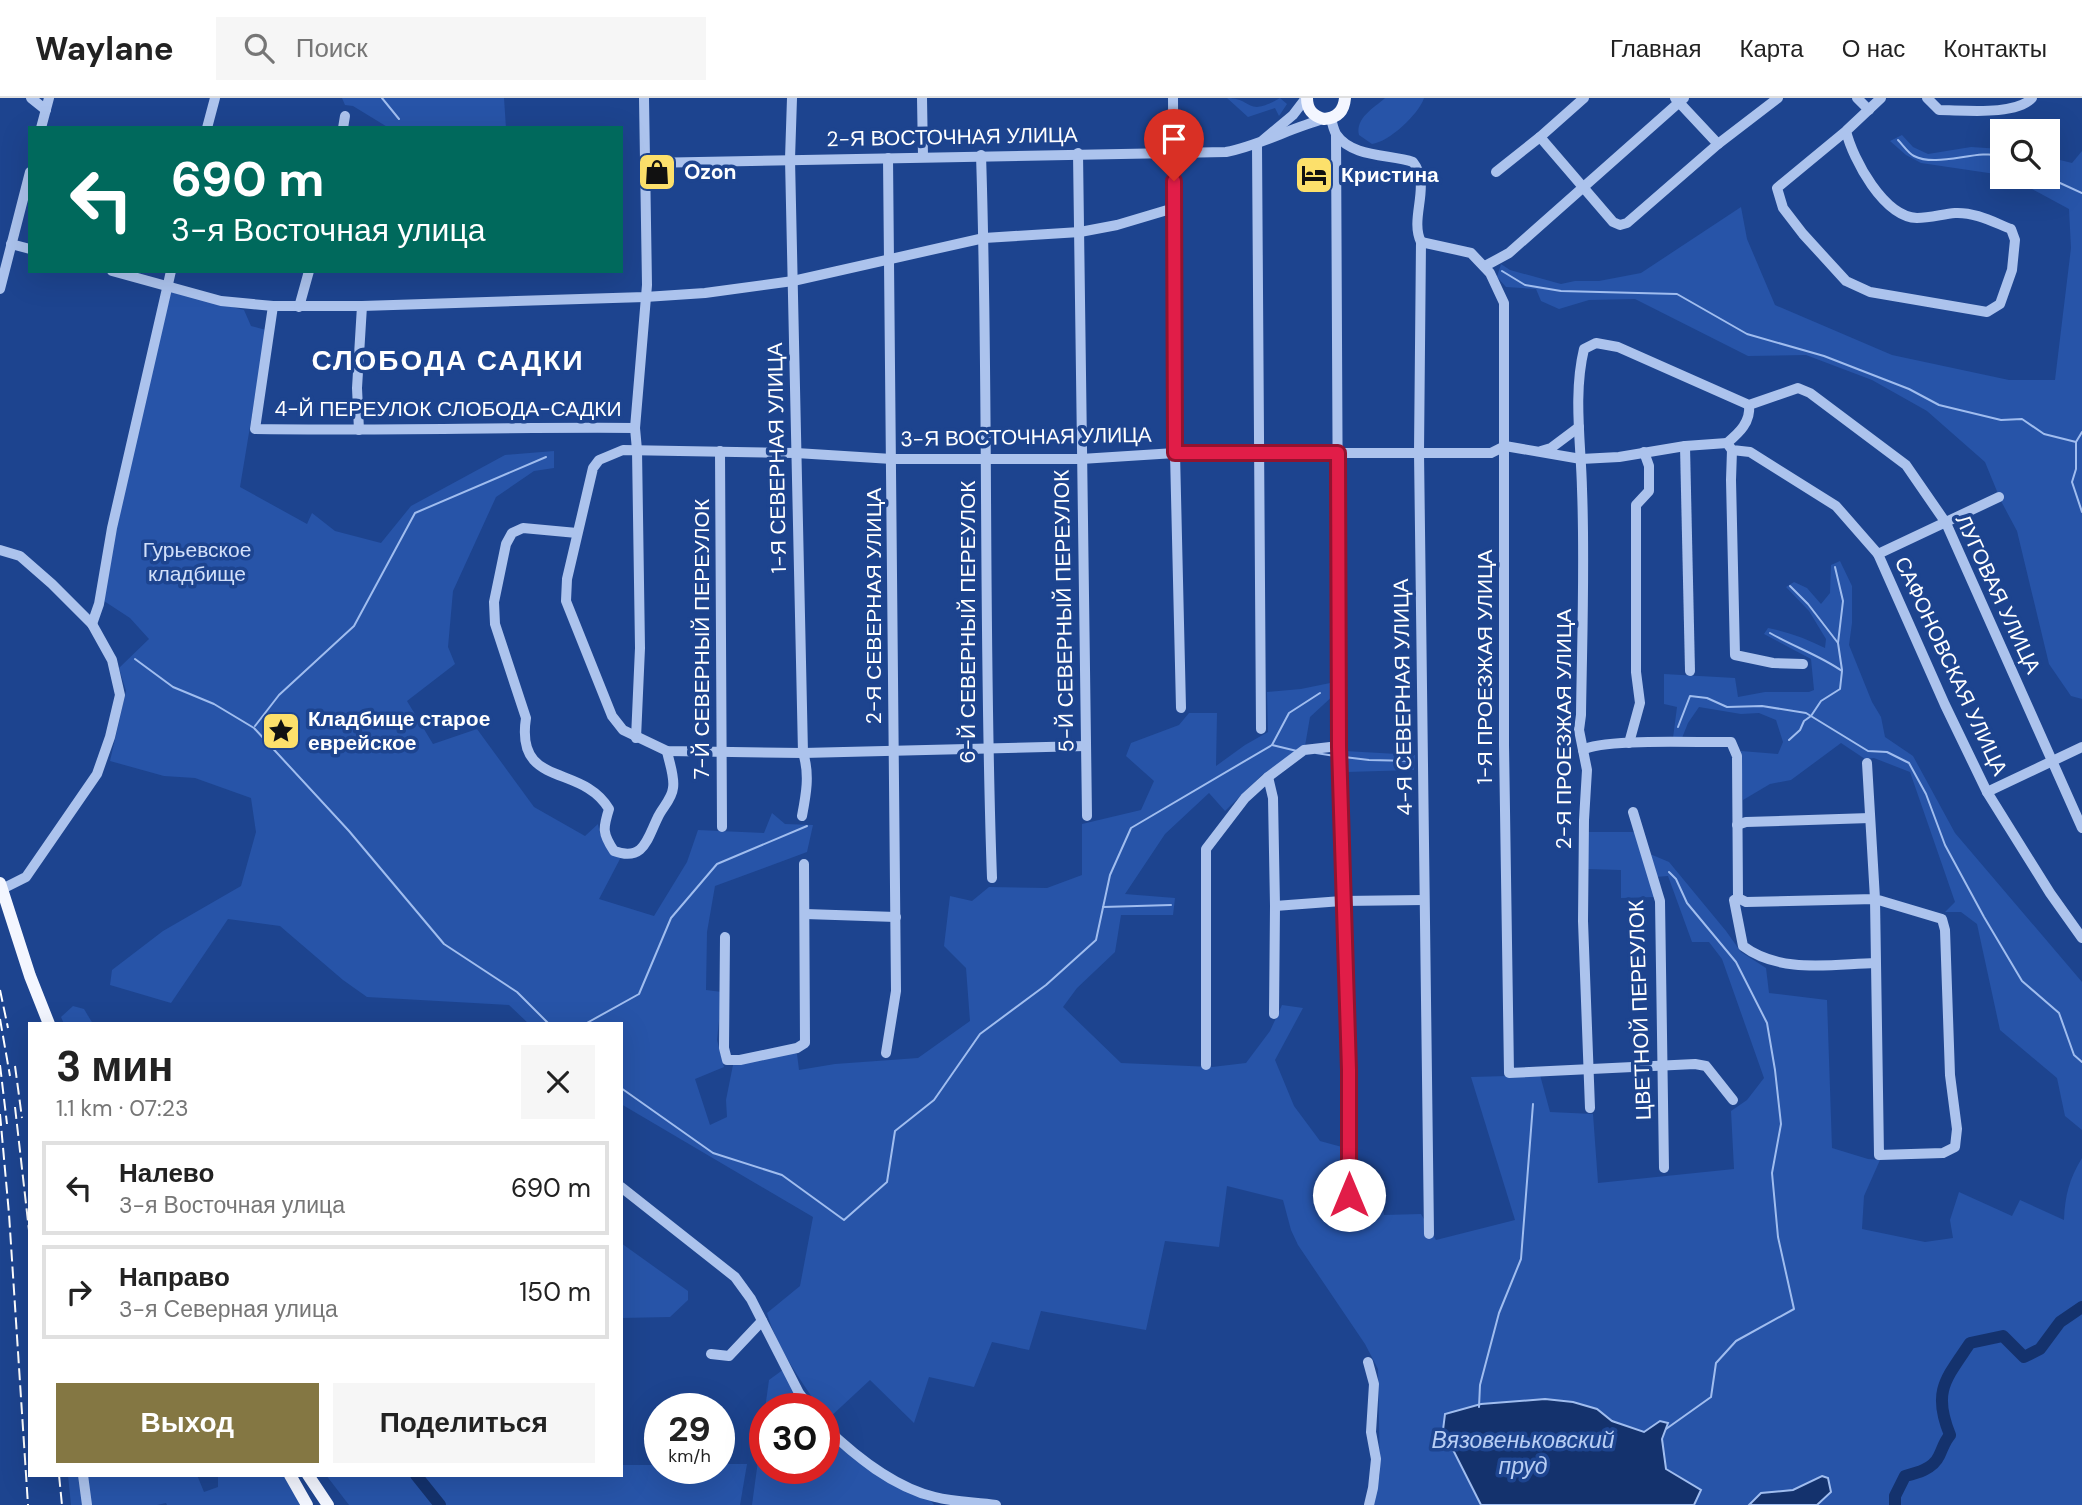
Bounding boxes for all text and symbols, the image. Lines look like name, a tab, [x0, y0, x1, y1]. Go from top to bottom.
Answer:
search box	[216, 17, 706, 80]
text: Waylane	[35, 27, 174, 70]
icon: search	[240, 29, 278, 67]
text: Поиск	[296, 31, 368, 65]
text: Главная	[1610, 33, 1701, 64]
text: Карта	[1739, 33, 1804, 64]
text: О нас	[1842, 33, 1905, 64]
text: Контакты	[1943, 33, 2047, 64]
pin	[1144, 109, 1204, 181]
map controls	[1990, 119, 2060, 189]
button: search	[1990, 119, 2060, 189]
icon: arrive	[1155, 120, 1193, 158]
street label: 2-Я ВОСТОЧНАЯ УЛИЦА	[826, 121, 1078, 153]
text: 690 m	[171, 147, 324, 211]
shop icon: Ozon	[636, 151, 678, 193]
icon: left	[56, 154, 147, 245]
hotel icon: Кристина	[1293, 154, 1335, 196]
place label: Ozon	[684, 158, 737, 186]
place label: Кристина	[1341, 161, 1439, 189]
text: 3-я Восточная улица	[171, 209, 486, 251]
district label: СЛОБОДА САДКИ	[311, 342, 585, 379]
street label: 1-Я СЕВЕРНАЯ УЛИЦА	[761, 342, 793, 574]
street label: 4-Й ПЕРЕУЛОК СЛОБОДА-САДКИ	[274, 395, 622, 423]
street label: 3-Я ВОСТОЧНАЯ УЛИЦА	[900, 421, 1152, 453]
street label: 5-Й СЕВЕРНЫЙ ПЕРЕУЛОК	[1048, 469, 1080, 753]
street label: 6-Й СЕВЕРНЫЙ ПЕРЕУЛОК	[954, 480, 982, 763]
street label: 2-Я СЕВЕРНАЯ УЛИЦА	[860, 488, 888, 724]
street label: 7-Й СЕВЕРНЫЙ ПЕРЕУЛОК	[688, 498, 716, 779]
street label: ЛУГОВАЯ УЛИЦА	[1949, 510, 2047, 678]
park label: Гурьевское кладбище	[143, 536, 251, 588]
street label: 1-Я ПРОЕЗЖАЯ УЛИЦА	[1471, 549, 1499, 785]
street label: САФОНОВСКАЯ УЛИЦА	[1888, 552, 2014, 780]
street label: 4-Я СЕВЕРНАЯ УЛИЦА	[1387, 578, 1419, 816]
street label: 2-Я ПРОЕЗЖАЯ УЛИЦА	[1550, 609, 1578, 849]
place label: Кладбище старое еврейское	[308, 705, 490, 757]
place icon: Кладбище старое еврейское	[260, 710, 302, 752]
street label: ЦВЕТНОЙ ПЕРЕУЛОК	[1622, 898, 1658, 1121]
text: 3 мин	[56, 1039, 173, 1094]
button: close	[521, 1045, 595, 1119]
text: 1.1 km · 07:23	[56, 1093, 189, 1123]
text: Налево	[119, 1156, 214, 1190]
position arrow	[1312, 1158, 1386, 1232]
icon: left	[60, 1169, 98, 1207]
text: 690 m	[511, 1171, 591, 1205]
text: 3-я Восточная улица	[119, 1190, 345, 1220]
text: Направо	[119, 1260, 230, 1294]
icon: right	[60, 1273, 98, 1311]
text: 150 m	[519, 1275, 591, 1309]
text: 3-я Северная улица	[119, 1294, 338, 1324]
button: Выход	[56, 1383, 319, 1463]
button: Поделиться	[333, 1383, 595, 1463]
speed limit sign: 30	[749, 1393, 840, 1484]
text: 29	[668, 1406, 711, 1452]
water label: Вязовеньковский пруд	[1432, 1425, 1615, 1481]
text: km/h	[668, 1444, 711, 1468]

